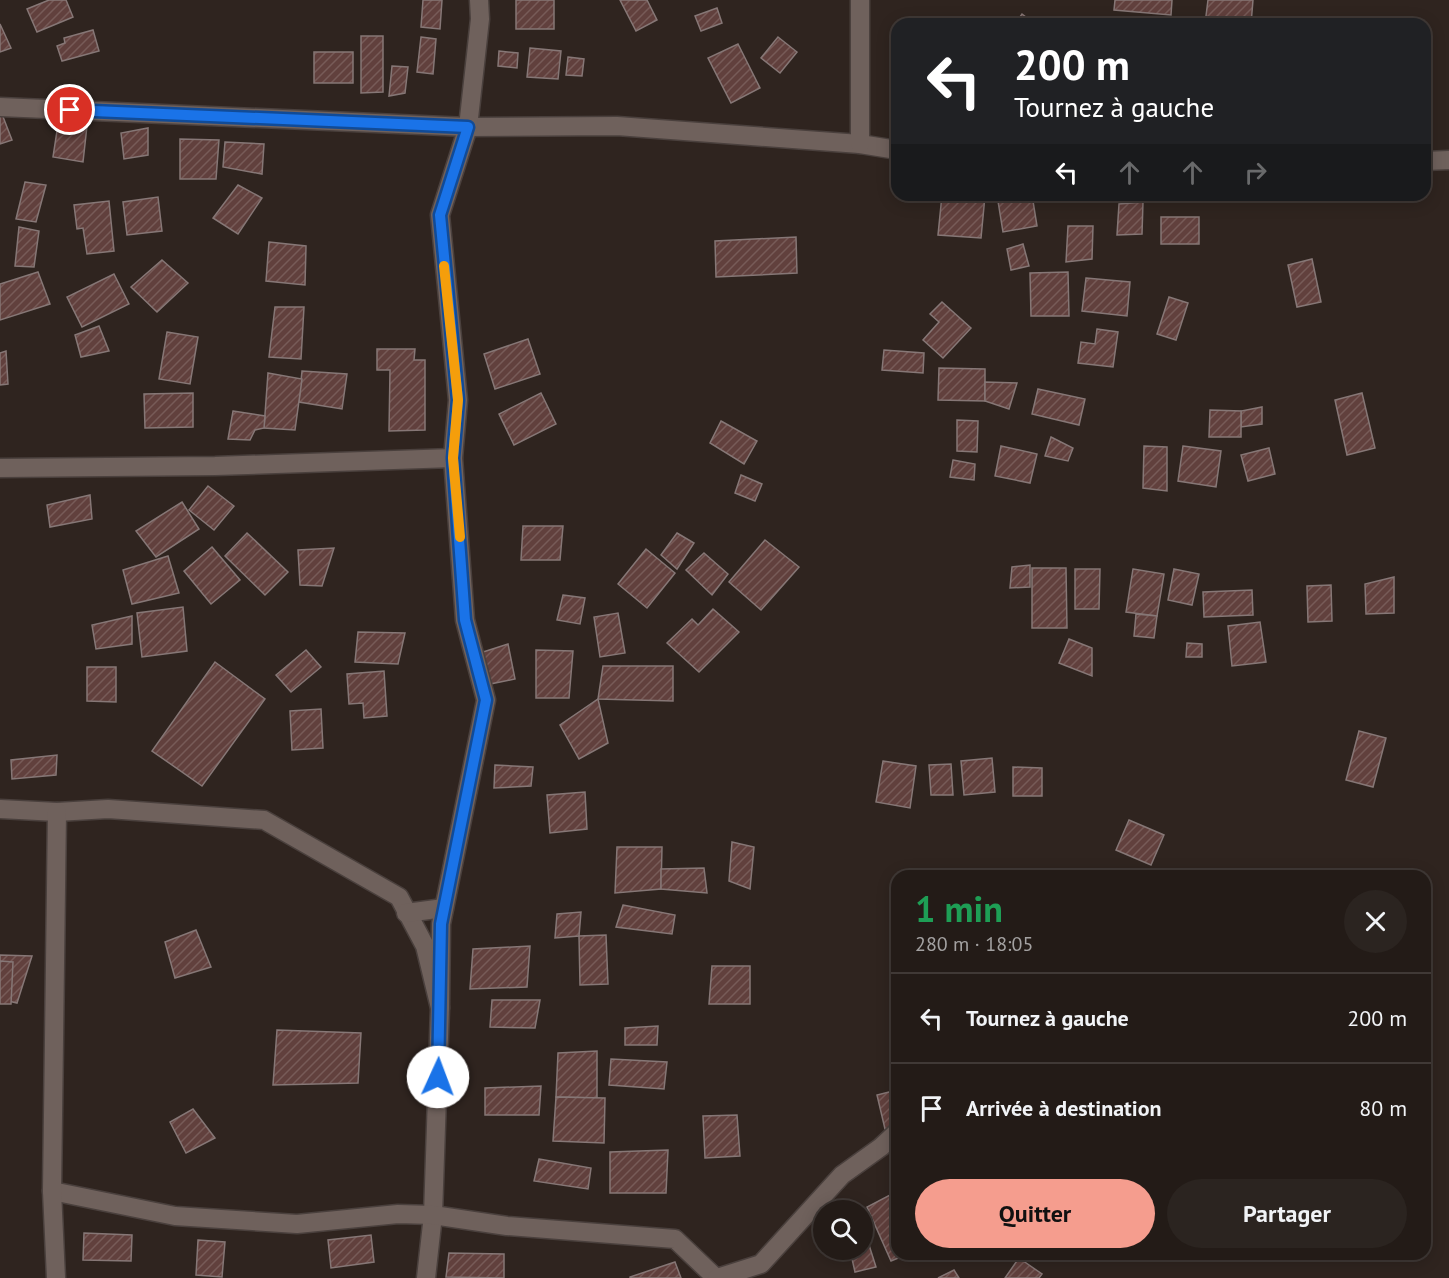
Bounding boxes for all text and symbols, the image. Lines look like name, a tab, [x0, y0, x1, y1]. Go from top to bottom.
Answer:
text: 200 m	[1014, 37, 1130, 92]
icon: left	[915, 42, 993, 120]
pin	[44, 84, 95, 135]
text: Tournez à gauche	[1014, 90, 1214, 124]
icon: arrive	[53, 93, 86, 126]
icon: left	[1050, 156, 1083, 189]
icon: ahead	[1113, 156, 1146, 189]
icon: ahead	[1176, 156, 1209, 189]
icon: right	[1239, 156, 1272, 189]
text: 1 min	[915, 885, 1003, 932]
button: close	[1344, 890, 1407, 953]
text: 280 m · 18:05	[915, 931, 1033, 957]
icon: left	[915, 1002, 948, 1035]
text: Tournez à gauche	[966, 1004, 1129, 1032]
text: 200 m	[1347, 1004, 1407, 1032]
position arrow	[406, 1045, 470, 1109]
icon: arrive	[915, 1092, 948, 1125]
text: Arrivée à destination	[966, 1094, 1162, 1122]
text: 80 m	[1359, 1094, 1407, 1122]
button: Quitter	[915, 1179, 1155, 1248]
button: Partager	[1167, 1179, 1407, 1248]
map controls	[813, 1200, 873, 1260]
button: search	[813, 1200, 873, 1260]

